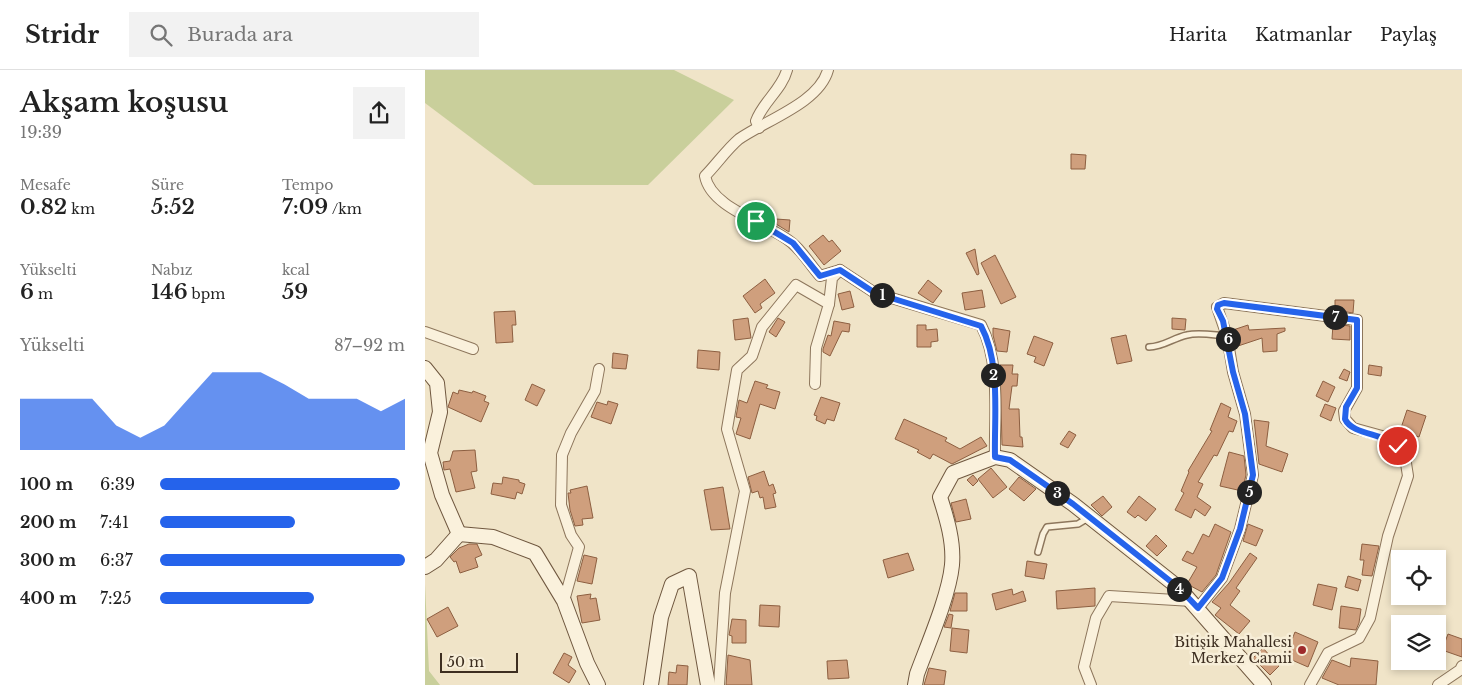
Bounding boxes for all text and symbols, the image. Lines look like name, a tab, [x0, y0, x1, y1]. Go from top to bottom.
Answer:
search box	[129, 12, 479, 57]
text: Stridr	[25, 20, 99, 49]
icon: search	[147, 21, 175, 49]
text: Burada ara	[187, 23, 293, 46]
text: Harita	[1169, 24, 1227, 46]
text: Katmanlar	[1255, 24, 1352, 46]
text: Paylaş	[1380, 24, 1437, 46]
text: Akşam koşusu	[20, 85, 228, 120]
button: share	[353, 87, 405, 139]
text: 19:39	[20, 122, 62, 142]
text: Mesafe	[20, 176, 71, 194]
text: Süre	[151, 176, 184, 194]
text: Tempo	[282, 176, 333, 194]
text: 0.82	[20, 194, 67, 220]
text: 5:52	[151, 194, 195, 220]
text: 7:09	[282, 194, 328, 220]
text: km	[67, 200, 95, 218]
text: /km	[328, 200, 362, 218]
pin	[735, 200, 777, 242]
icon: arrive	[742, 207, 770, 235]
text: Yükselti	[20, 261, 76, 279]
text: Nabız	[151, 261, 193, 279]
text: kcal	[282, 261, 310, 279]
text: 6	[20, 279, 34, 305]
text: 146	[151, 279, 188, 305]
text: 59	[282, 279, 308, 305]
pin: 1	[869, 282, 895, 308]
text: m	[34, 285, 53, 303]
text: bpm	[188, 285, 225, 303]
text: 1	[879, 286, 886, 304]
pin: 7	[1323, 304, 1347, 330]
text: 7	[1332, 308, 1339, 326]
pin: 6	[1215, 326, 1241, 352]
text: 6	[1224, 330, 1233, 348]
text: Yükselti	[20, 335, 85, 355]
text: 87–92 m	[334, 335, 405, 355]
pin: 2	[981, 362, 1005, 388]
text: 2	[989, 366, 998, 384]
pin	[1377, 425, 1419, 467]
icon: check	[1384, 432, 1412, 460]
text: 100 m	[20, 474, 73, 494]
text: 6:39	[100, 474, 135, 494]
pin: 3	[1045, 480, 1069, 506]
pin: 5	[1237, 480, 1261, 504]
text: 5	[1245, 483, 1254, 501]
text: 3	[1053, 484, 1062, 502]
text: 200 m	[20, 512, 77, 532]
text: 7:41	[100, 512, 129, 532]
text: 300 m	[20, 550, 76, 570]
text: 6:37	[100, 550, 133, 570]
map controls	[1391, 550, 1446, 670]
button: locate	[1391, 550, 1446, 605]
pin: 4	[1167, 576, 1191, 602]
text: 4	[1175, 580, 1184, 598]
text: 400 m	[20, 588, 77, 608]
text: 7:25	[100, 588, 132, 608]
button: layers	[1391, 615, 1446, 670]
place label: Bitişik Mahallesi Merkez Camii	[1174, 633, 1292, 667]
marker: Bitişik Mahallesi Merkez Camii	[1296, 644, 1308, 656]
scale bar	[440, 650, 517, 673]
text: 50 m	[447, 653, 484, 671]

